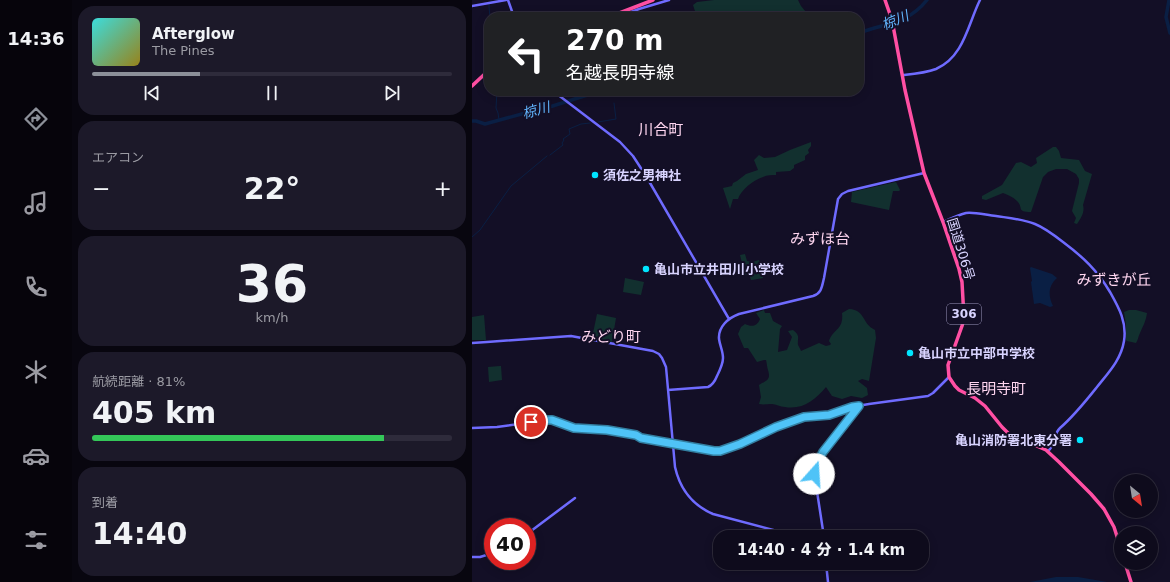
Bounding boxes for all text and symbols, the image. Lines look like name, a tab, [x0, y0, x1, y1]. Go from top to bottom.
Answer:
water label: 椋川	[879, 7, 913, 33]
text: 270 m	[566, 24, 663, 57]
text: Afterglow	[152, 25, 235, 43]
text: 14:36	[7, 28, 65, 49]
icon: left	[500, 28, 552, 80]
text: The Pines	[152, 43, 215, 58]
text: 名越長明寺線	[566, 62, 674, 83]
icon: previous	[141, 82, 163, 104]
icon: pause	[261, 82, 283, 104]
icon: next	[381, 82, 403, 104]
water label: 椋川	[520, 98, 554, 121]
icon: directions	[22, 105, 50, 133]
district label: 川合町	[638, 121, 684, 139]
text: エアコン	[92, 150, 144, 165]
place label: 須佐之男神社	[603, 168, 681, 183]
marker: 須佐之男神社	[590, 170, 600, 180]
text: 22°	[244, 171, 300, 206]
text: −	[92, 176, 110, 201]
text: +	[434, 176, 452, 201]
icon: music	[22, 189, 50, 217]
street label: 国道306号	[944, 216, 978, 282]
district label: みずほ台	[790, 230, 850, 248]
text: 36	[236, 254, 308, 314]
place label: 亀山市立井田川小学校	[654, 262, 784, 277]
marker: 亀山市立井田川小学校	[641, 264, 651, 274]
district label: みずきが丘	[1076, 271, 1152, 289]
icon: phone	[22, 273, 50, 301]
road number: 306	[947, 304, 981, 324]
text: km/h	[256, 310, 288, 325]
district label: みどり町	[581, 328, 641, 346]
place label: 亀山市立中部中学校	[918, 346, 1035, 361]
marker: 亀山市立中部中学校	[905, 348, 915, 358]
icon: climate	[22, 358, 50, 386]
text: 航続距離 · 81%	[92, 374, 185, 389]
district label: 長明寺町	[966, 380, 1026, 398]
text: 405 km	[92, 395, 216, 430]
pin	[514, 405, 548, 439]
icon: arrive	[520, 411, 542, 433]
place label: 亀山消防署北東分署	[955, 433, 1072, 448]
marker: 亀山消防署北東分署	[1075, 435, 1085, 445]
icon: car	[22, 442, 50, 470]
position arrow	[793, 453, 835, 495]
north arrow	[1114, 474, 1158, 518]
map controls	[1114, 474, 1158, 570]
text: 到着	[92, 495, 118, 510]
text: 14:40	[92, 516, 188, 551]
speed limit sign: 40	[484, 518, 536, 570]
icon: filters	[22, 526, 50, 554]
button: layers	[1114, 526, 1158, 570]
text: 14:40 · 4 分 · 1.4 km	[737, 541, 905, 559]

